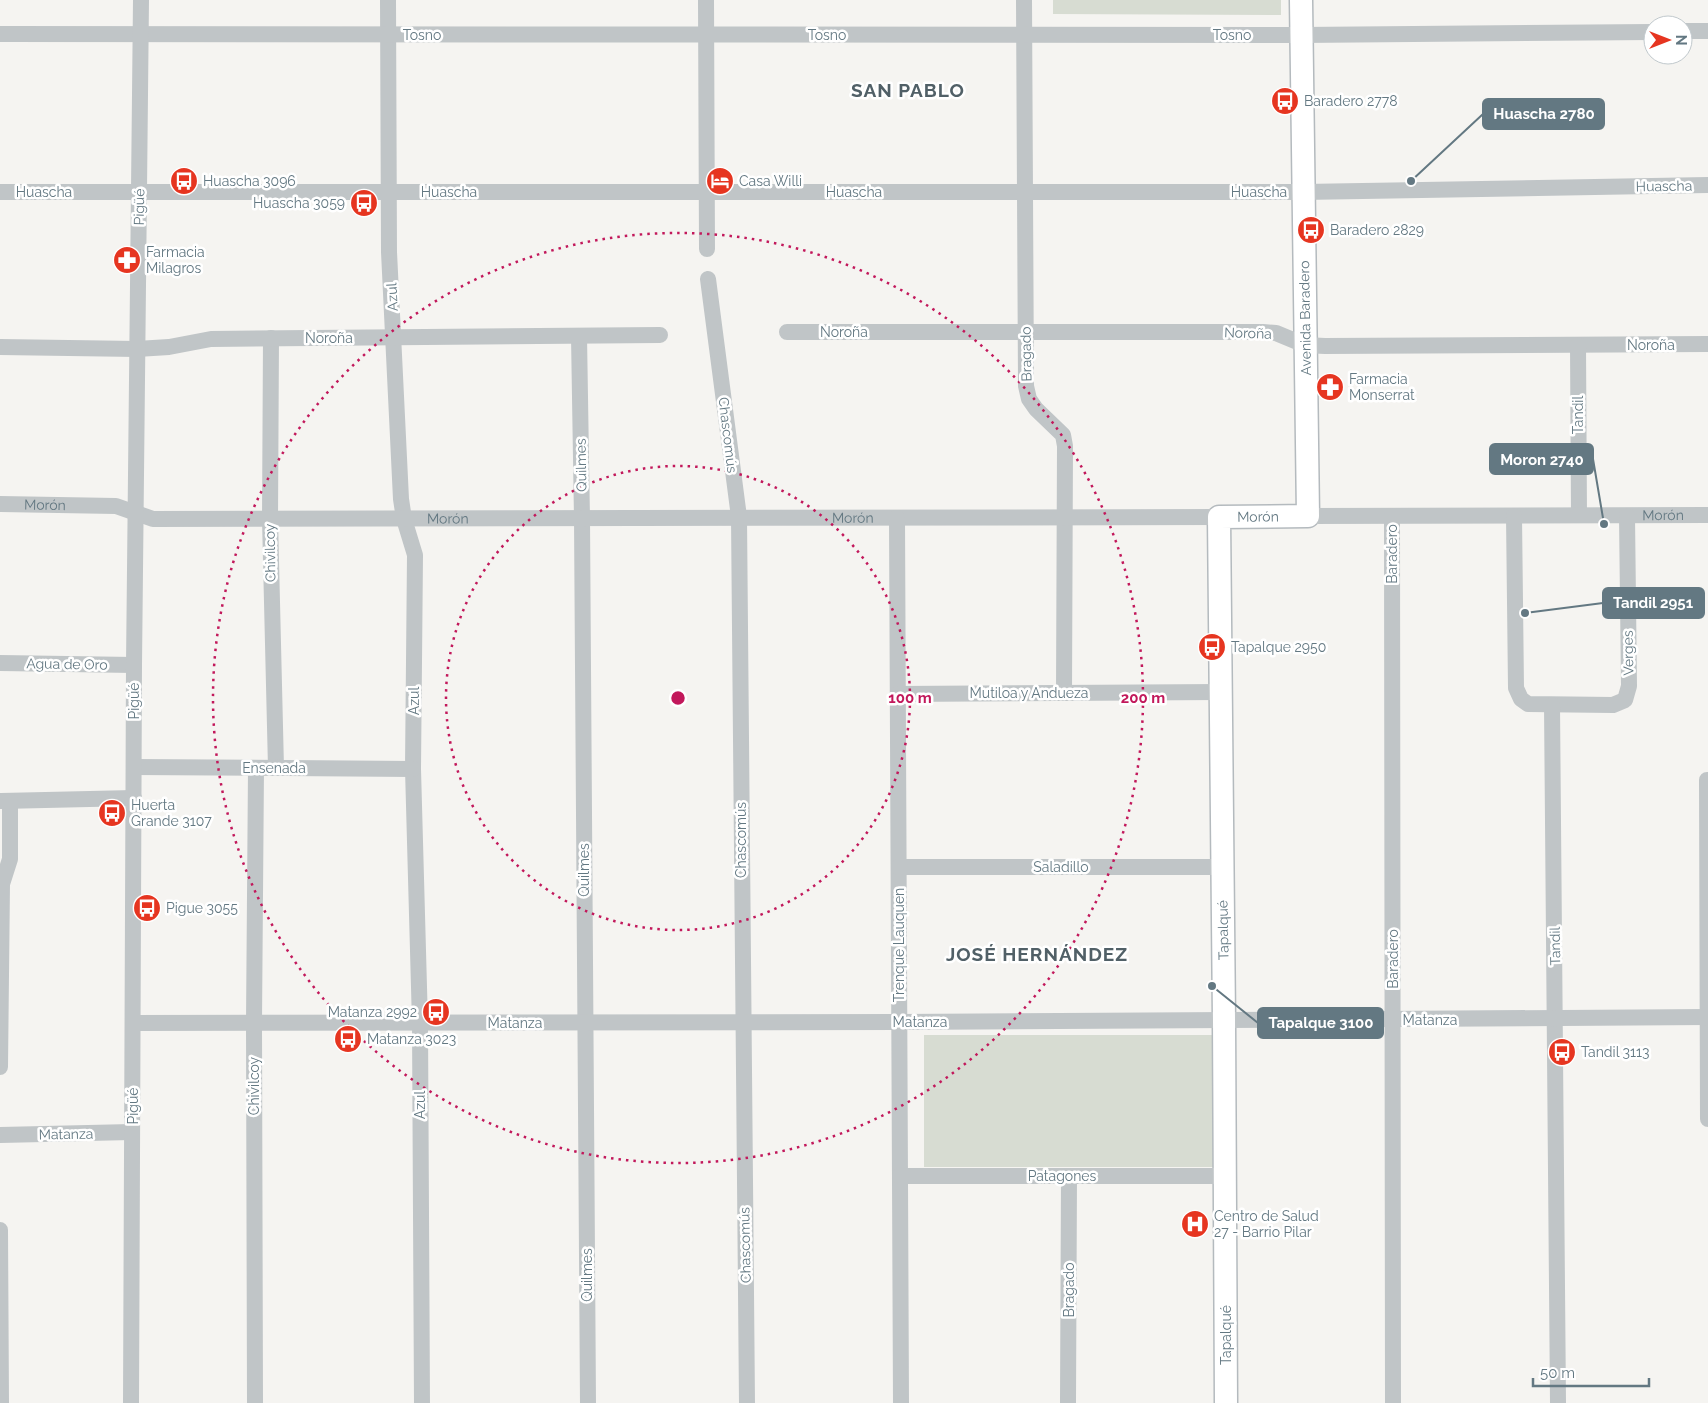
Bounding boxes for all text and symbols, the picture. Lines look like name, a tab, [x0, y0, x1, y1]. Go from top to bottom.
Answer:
north arrow	[1643, 15, 1693, 65]
street label: Tosno	[403, 27, 441, 43]
street label: Tosno	[808, 27, 846, 43]
street label: Tosno	[1213, 27, 1251, 43]
text: N	[1673, 35, 1689, 45]
district label: SAN PABLO	[851, 79, 965, 101]
bus stop icon: Baradero 2778	[1270, 86, 1300, 116]
place label: Baradero 2778	[1304, 93, 1398, 109]
callout: Huascha 2780	[1483, 99, 1604, 129]
text: Huascha 2780	[1493, 105, 1595, 123]
bus stop icon: Huascha 3096	[169, 166, 199, 196]
hotel icon: Casa Willi	[705, 166, 735, 196]
place label: Huascha 3096	[203, 173, 296, 189]
place label: Casa Willi	[739, 173, 802, 189]
street label: Huascha	[1636, 178, 1692, 194]
street label: Huascha	[16, 184, 72, 200]
street label: Huascha	[421, 184, 477, 200]
street label: Huascha	[826, 184, 882, 200]
street label: Huascha	[1231, 184, 1287, 200]
street label: Pigüé	[131, 188, 147, 226]
bus stop icon: Huascha 3059	[349, 188, 379, 218]
place label: Huascha 3059	[253, 195, 345, 211]
bus stop icon: Baradero 2829	[1296, 215, 1326, 245]
place label: Baradero 2829	[1330, 222, 1424, 238]
place label: Farmacia Milagros	[146, 244, 205, 276]
pharmacy icon: Farmacia Milagros	[112, 245, 142, 275]
street label: Avenida Baradero	[1296, 260, 1314, 376]
street label: Azul	[383, 282, 401, 312]
street label: Noroña	[820, 324, 868, 340]
street label: Noroña	[1224, 324, 1272, 342]
street label: Bragado	[1018, 326, 1034, 382]
street label: Noroña	[305, 330, 353, 346]
street label: Noroña	[1627, 337, 1675, 353]
place label: Farmacia Monserrat	[1349, 371, 1415, 403]
pharmacy icon: Farmacia Monserrat	[1315, 372, 1345, 402]
street label: Chascomús	[715, 396, 741, 474]
street label: Tandil	[1570, 396, 1586, 434]
street label: Quilmes	[573, 438, 589, 492]
callout: Moron 2740	[1490, 444, 1593, 474]
text: Moron 2740	[1500, 451, 1584, 469]
street label: Morón	[24, 496, 66, 513]
street label: Morón	[1642, 507, 1684, 523]
street label: Morón	[1237, 508, 1279, 525]
street label: Morón	[427, 510, 469, 526]
street label: Morón	[832, 510, 874, 526]
street label: Chivilcoy	[261, 523, 279, 582]
street label: Baradero	[1384, 524, 1400, 584]
callout: Tandil 2951	[1603, 588, 1704, 618]
text: Tandil 2951	[1613, 594, 1694, 612]
street label: Verges	[1620, 630, 1636, 676]
bus stop icon: Tapalque 2950	[1197, 632, 1227, 662]
place label: Tapalque 2950	[1231, 639, 1326, 655]
street label: Agua de Oro	[26, 655, 108, 673]
street label: Pigüé	[126, 683, 142, 719]
street label: Mutiloa y Andueza	[970, 685, 1088, 701]
street label: Azul	[406, 687, 422, 715]
centre of rings	[669, 689, 687, 707]
text: 100 m	[888, 689, 932, 707]
text: 200 m	[1121, 689, 1165, 707]
street label: Ensenada	[242, 760, 306, 776]
place label: Huerta Grande 3107	[131, 797, 212, 829]
bus stop icon: Huerta Grande 3107	[97, 798, 127, 828]
street label: Chascomús	[733, 802, 749, 878]
street label: Quilmes	[576, 843, 592, 897]
street label: Saladillo	[1033, 859, 1089, 875]
street label: Trenque Lauquen	[891, 888, 907, 1002]
bus stop icon: Pigue 3055	[132, 893, 162, 923]
place label: Pigue 3055	[166, 900, 238, 916]
street label: Tapalqué	[1214, 900, 1232, 960]
street label: Tandil	[1547, 926, 1563, 965]
street label: Baradero	[1385, 929, 1401, 989]
district label: JOSÉ HERNÁNDEZ	[946, 943, 1128, 965]
bus stop icon: Matanza 2992	[421, 997, 451, 1027]
place label: Matanza 2992	[328, 1004, 417, 1020]
callout: Tapalque 3100	[1258, 1008, 1383, 1038]
street label: Matanza	[1403, 1012, 1457, 1028]
street label: Matanza	[893, 1014, 947, 1030]
text: Tapalque 3100	[1268, 1014, 1374, 1032]
street label: Matanza	[488, 1015, 542, 1031]
bus stop icon: Matanza 3023	[333, 1024, 363, 1054]
place label: Matanza 3023	[367, 1031, 456, 1047]
bus stop icon: Tandil 3113	[1547, 1037, 1577, 1067]
place label: Tandil 3113	[1581, 1044, 1650, 1060]
street label: Chivilcoy	[246, 1056, 262, 1115]
street label: Pigüé	[125, 1088, 141, 1124]
street label: Azul	[412, 1091, 428, 1119]
street label: Matanza	[38, 1126, 94, 1142]
street label: Patagones	[1028, 1168, 1097, 1184]
street label: Chascomús	[736, 1207, 754, 1283]
place label: Centro de Salud 27 - Barrio Pilar	[1214, 1208, 1319, 1240]
hospital icon: Centro de Salud 27 - Barrio Pilar	[1180, 1209, 1210, 1239]
street label: Quilmes	[579, 1248, 595, 1302]
street label: Bragado	[1061, 1262, 1077, 1318]
street label: Tapalqué	[1218, 1305, 1234, 1365]
scale bar	[1533, 1356, 1649, 1388]
text: 50 m	[1540, 1364, 1575, 1382]

